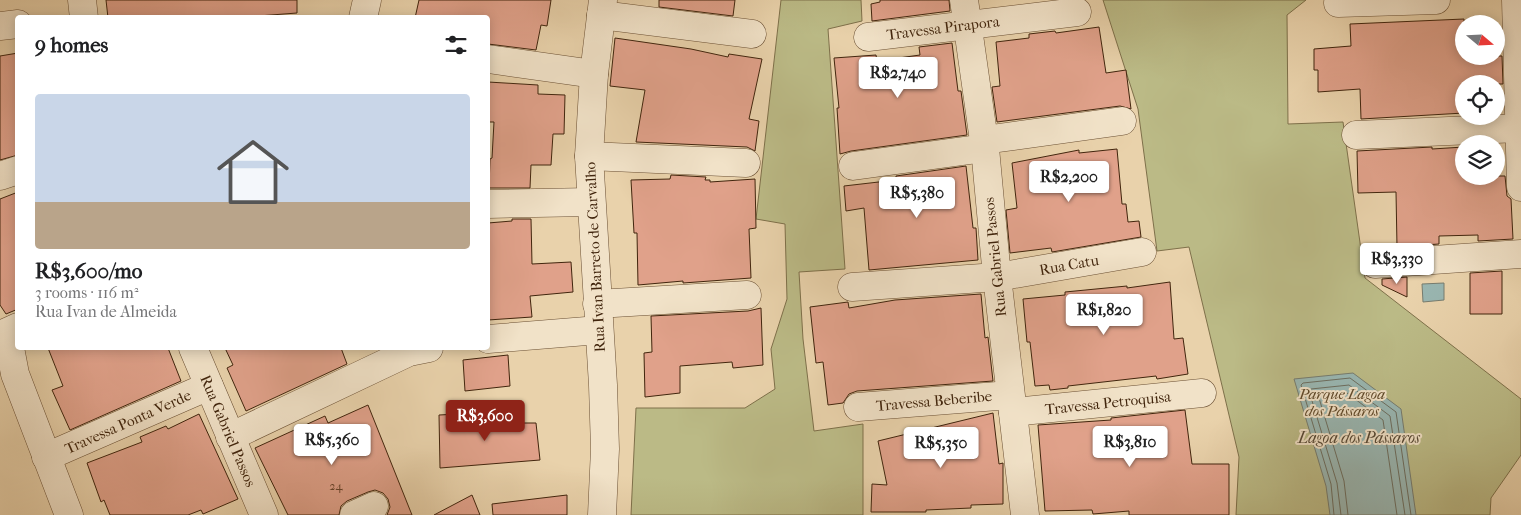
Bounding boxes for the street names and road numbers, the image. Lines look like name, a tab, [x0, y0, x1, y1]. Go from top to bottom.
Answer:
street label: Travessa Pirapora	[885, 12, 1002, 44]
street label: Rua Ivan Barreto de Carvalho	[581, 161, 609, 353]
street label: Rua Gabriel Passos	[980, 196, 1010, 318]
street label: Rua Catu	[1038, 251, 1101, 279]
street label: Rua Gabriel Passos	[196, 372, 260, 490]
street label: Travessa Ponta Verde	[62, 386, 195, 458]
street label: Travessa Beberibe	[875, 387, 993, 415]
street label: Travessa Petroquisa	[1044, 387, 1173, 419]

